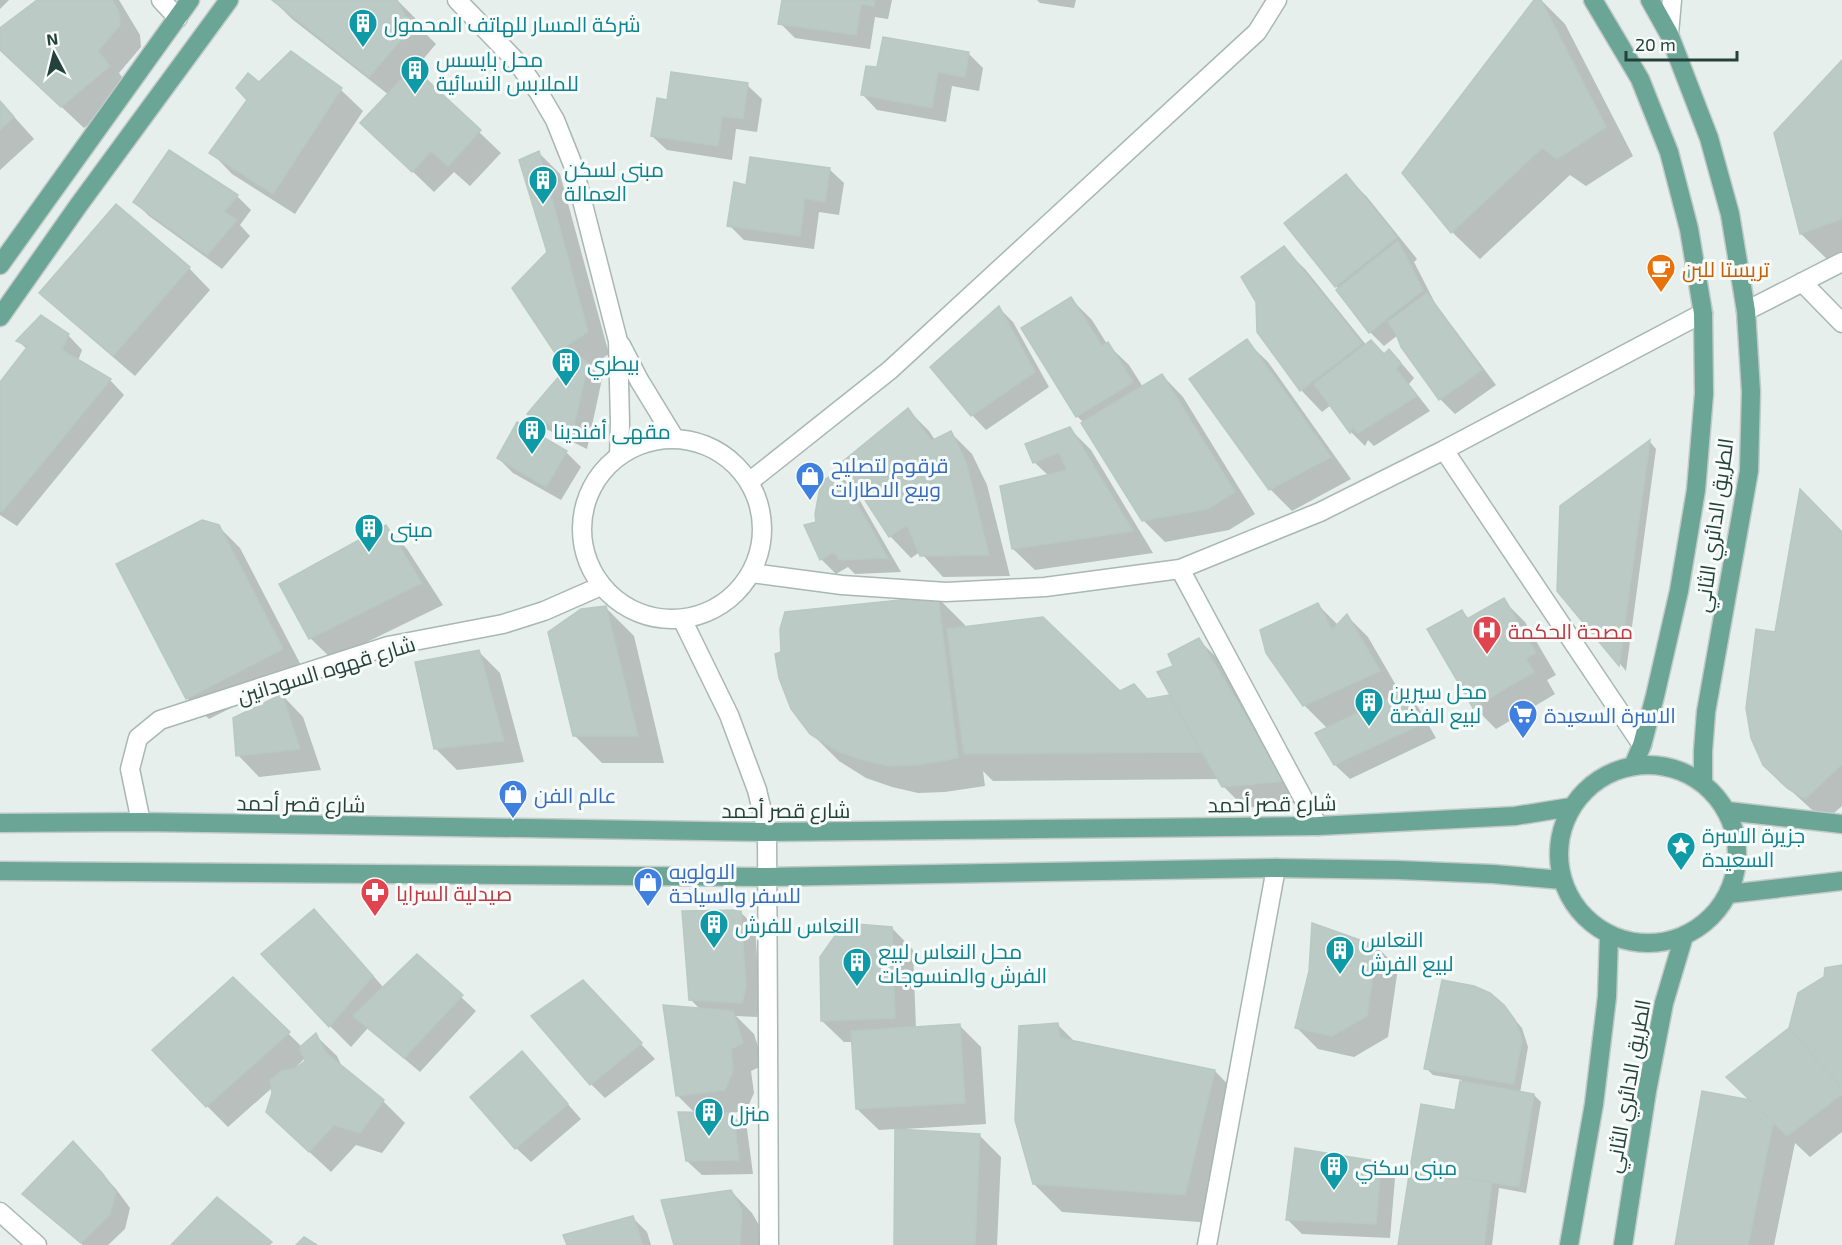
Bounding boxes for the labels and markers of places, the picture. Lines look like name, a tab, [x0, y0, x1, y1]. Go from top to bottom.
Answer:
building icon: شركة المسار للهاتف المحمول	[347, 7, 379, 49]
place label: شركة المسار للهاتف المحمول	[384, 11, 641, 38]
place label: محل بايسس للملابس النسائية	[436, 46, 579, 97]
building icon: محل بايسس للملابس النسائية	[399, 54, 431, 96]
place label: مبنى لسكن العمالة	[564, 156, 664, 205]
building icon: مبنى لسكن العمالة	[527, 164, 559, 206]
cafe icon: تريستا للبن	[1645, 252, 1677, 294]
place label: تريستا للبن	[1682, 256, 1770, 283]
building icon: بيطري	[550, 346, 582, 388]
place label: بيطري	[587, 350, 640, 380]
building icon: مقهى أفندينا	[516, 414, 548, 456]
place label: مقهى أفندينا	[553, 418, 671, 445]
place label: قرقوم لتصليح وبيع الاطارات	[831, 452, 948, 504]
shop icon: قرقوم لتصليح وبيع الاطارات	[794, 460, 826, 502]
building icon: مبنى	[353, 512, 385, 554]
place label: مبنى	[390, 516, 433, 543]
hospital icon: مصحة الحكمة	[1471, 614, 1503, 656]
place label: مصحة الحكمة	[1508, 618, 1633, 643]
place label: محل سيرين لبيع الفضة	[1390, 678, 1487, 730]
building icon: محل سيرين لبيع الفضة	[1353, 686, 1385, 728]
supermarket icon: الاسرة السعيدة	[1507, 698, 1539, 740]
place label: الاسرة السعيدة	[1544, 702, 1676, 728]
shop icon: عالم الفن	[497, 778, 529, 820]
place label: عالم الفن	[534, 782, 616, 810]
place label: جزيرة الاسرة السعيدة	[1702, 822, 1805, 871]
place icon: جزيرة الاسرة السعيدة	[1665, 830, 1697, 872]
place label: الاولويه للسفر والسياحة	[669, 858, 801, 908]
shop icon: الاولويه للسفر والسياحة	[632, 866, 664, 908]
pharmacy icon: صيدلية السرايا	[359, 876, 391, 918]
place label: صيدلية السرايا	[396, 880, 512, 906]
building icon: النعاس للفرش	[698, 908, 730, 950]
place label: النعاس للفرش	[735, 912, 860, 939]
place label: النعاس لبيع الفرش	[1361, 926, 1454, 978]
building icon: النعاس لبيع الفرش	[1324, 934, 1356, 976]
place label: محل النعاس لبيع الفرش والمنسوجات	[878, 938, 1047, 989]
building icon: محل النعاس لبيع الفرش والمنسوجات	[841, 946, 873, 988]
building icon: منزل	[693, 1096, 725, 1138]
place label: منزل	[730, 1100, 770, 1127]
building icon: مبنى سكني	[1318, 1150, 1350, 1192]
place label: مبنى سكني	[1355, 1154, 1457, 1184]

